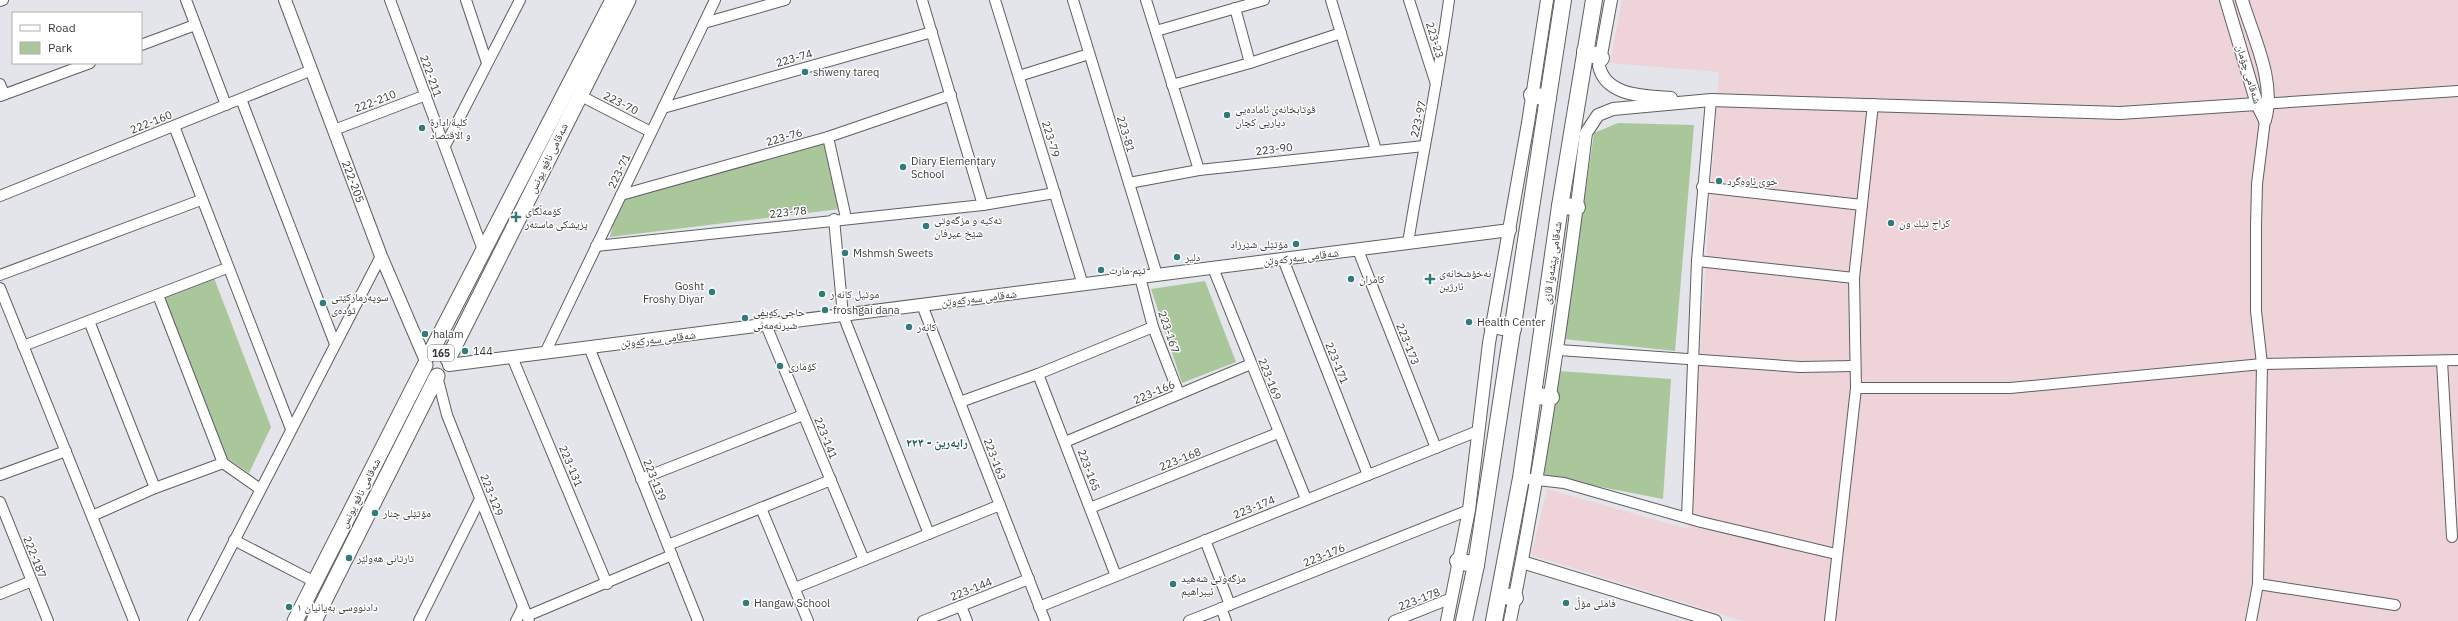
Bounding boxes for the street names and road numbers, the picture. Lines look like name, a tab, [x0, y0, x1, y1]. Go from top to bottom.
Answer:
street label: 223-23	[1423, 20, 1447, 60]
street label: شەقامی چۆمان	[2233, 43, 2265, 105]
street label: 223-74	[774, 46, 814, 70]
street label: 222-211	[417, 53, 445, 99]
street label: 222-210	[352, 87, 398, 115]
street label: 223-70	[601, 88, 641, 118]
street label: 223-97	[1407, 99, 1429, 139]
street label: 222-160	[128, 107, 174, 137]
street label: 223-81	[1114, 114, 1138, 154]
street label: 223-79	[1039, 119, 1063, 159]
street label: شەقامی نافع یونس	[525, 121, 571, 195]
street label: 223-76	[764, 125, 804, 149]
street label: 223-90	[1255, 140, 1293, 158]
street label: 223-71	[605, 151, 634, 191]
street label: 222-205	[339, 159, 367, 205]
street label: 223-78	[769, 203, 807, 221]
street label: شەقامی پێشەوا قازی	[1539, 221, 1565, 305]
street label: شەقامی سەرکەوتن	[1262, 245, 1340, 269]
street label: شەقامی سەرکەوتن	[940, 286, 1018, 310]
street label: 223-167	[1155, 309, 1183, 355]
street label: 223-173	[1393, 321, 1423, 367]
street label: شەقامی سەرکەوتن	[619, 327, 697, 351]
street label: 223-171	[1322, 340, 1352, 386]
road number: 165	[428, 345, 454, 361]
street label: 223-169	[1255, 356, 1285, 402]
street label: 223-166	[1131, 377, 1177, 407]
street label: 223-141	[811, 415, 841, 461]
street label: 223-163	[981, 436, 1009, 482]
street label: 223-131	[556, 443, 586, 489]
street label: 223-168	[1157, 444, 1203, 474]
street label: 223-165	[1075, 447, 1103, 493]
street label: شەقامی نافع یونس	[336, 456, 384, 530]
street label: 223-139	[640, 457, 670, 503]
street label: 223-129	[477, 472, 507, 518]
street label: 223-174	[1231, 492, 1277, 522]
street label: 222-187	[20, 534, 50, 580]
street label: 223-176	[1301, 540, 1347, 570]
street label: 223-144	[948, 574, 994, 604]
street label: 223-178	[1396, 585, 1442, 613]

